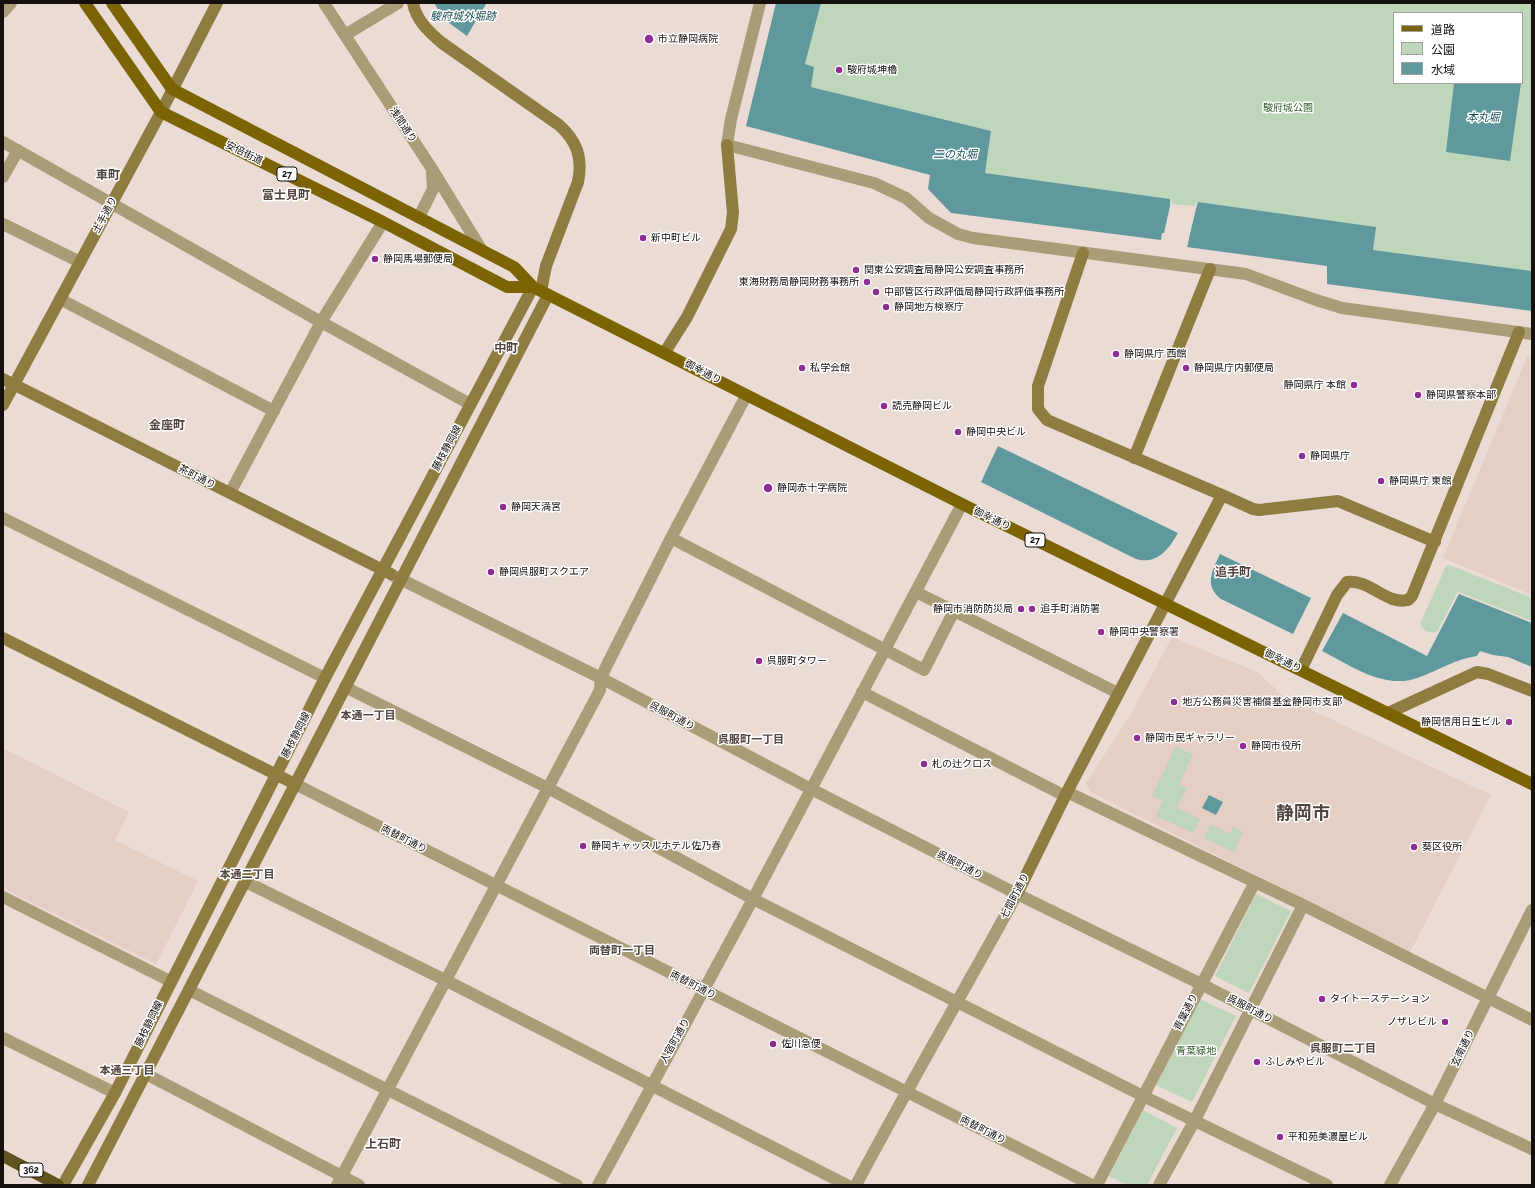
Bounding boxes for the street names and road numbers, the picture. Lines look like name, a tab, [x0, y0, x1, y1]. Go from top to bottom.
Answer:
street label: 浅間通り	[387, 105, 419, 145]
street label: 安倍街道	[223, 139, 265, 167]
road number: 27	[277, 167, 297, 181]
street label: 土手通り	[90, 195, 120, 235]
street label: 御幸通り	[683, 357, 723, 387]
street label: 藤枝静岡線	[430, 423, 464, 473]
street label: 茶町通り	[176, 463, 218, 491]
street label: 御幸通り	[971, 505, 1013, 533]
road number: 27	[1025, 533, 1045, 547]
street label: 御幸通り	[1262, 647, 1304, 675]
street label: 呉服町通り	[647, 699, 697, 733]
street label: 藤枝静岡線	[279, 710, 313, 760]
street label: 両替町通り	[379, 822, 429, 856]
street label: 呉服町通り	[935, 848, 985, 882]
street label: 七間町通り	[998, 871, 1032, 921]
street label: 両替町通り	[668, 968, 718, 1002]
street label: 青葉通り	[1172, 991, 1200, 1033]
street label: 呉服町通り	[1225, 992, 1275, 1026]
street label: 藤枝静岡線	[133, 999, 165, 1049]
street label: 人宿町通り	[658, 1016, 692, 1066]
street label: 玄南通り	[1449, 1027, 1477, 1069]
street label: 両替町通り	[958, 1113, 1008, 1147]
road number: 362	[19, 1163, 43, 1177]

